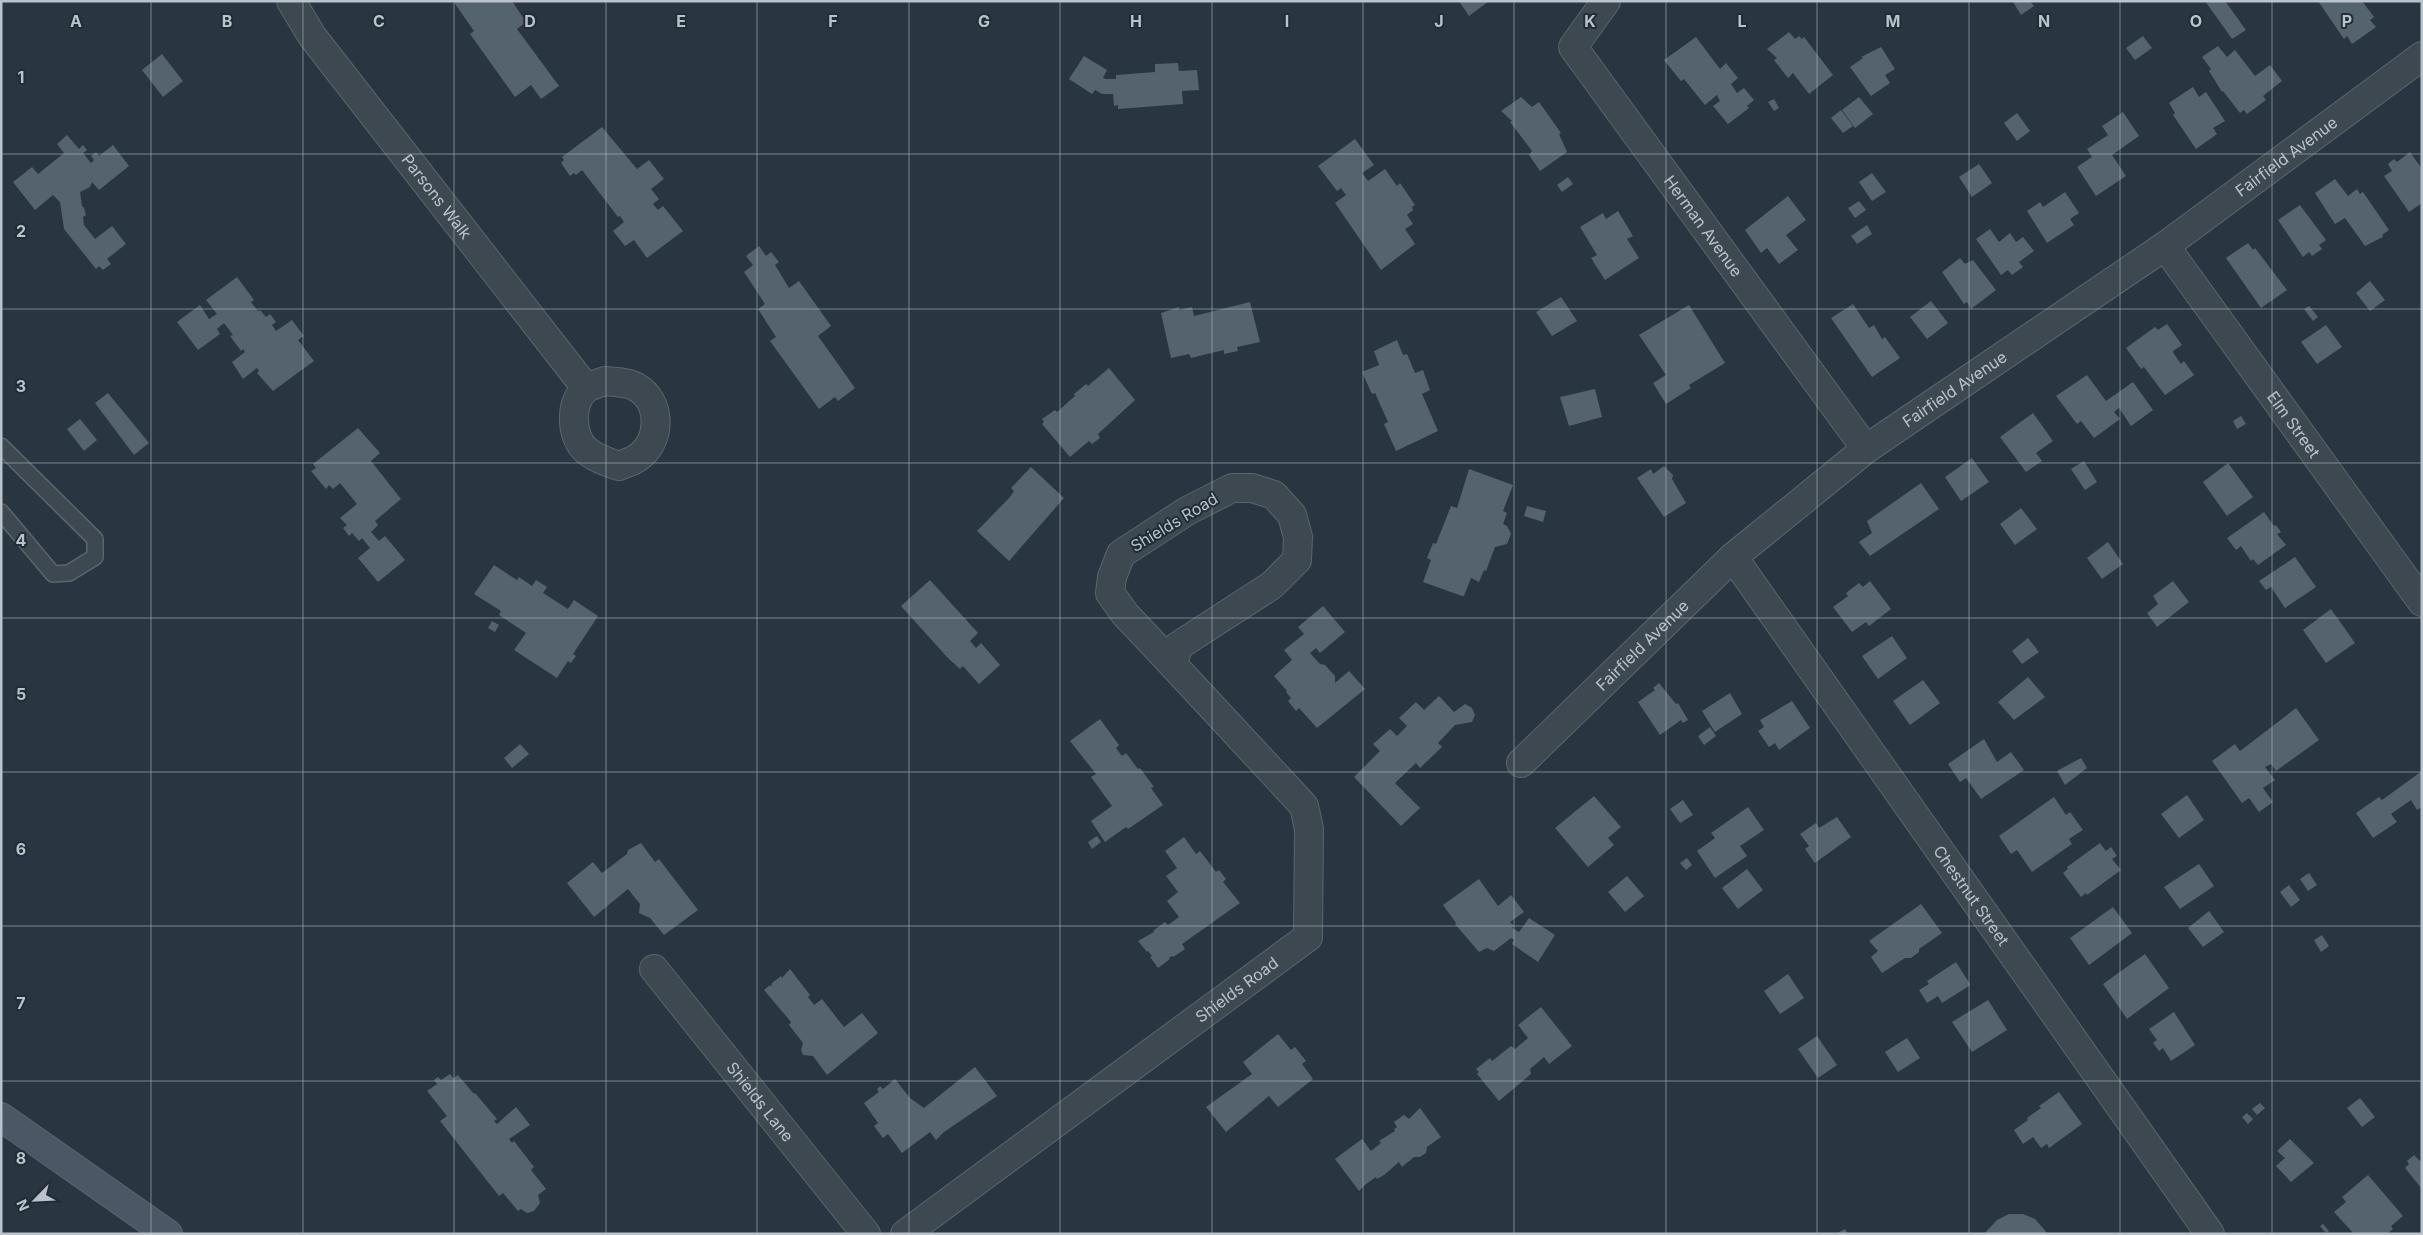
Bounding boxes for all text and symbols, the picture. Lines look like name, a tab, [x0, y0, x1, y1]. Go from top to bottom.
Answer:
text: A	[70, 11, 82, 31]
text: B	[222, 11, 232, 31]
text: C	[373, 11, 385, 31]
text: D	[524, 11, 536, 31]
text: E	[676, 11, 686, 31]
text: F	[828, 11, 838, 31]
text: G	[978, 11, 990, 31]
text: H	[1130, 11, 1142, 31]
text: I	[1285, 11, 1289, 31]
text: J	[1434, 11, 1444, 31]
text: K	[1584, 11, 1596, 31]
text: L	[1737, 11, 1747, 31]
text: M	[1886, 11, 1900, 31]
text: N	[2038, 11, 2050, 31]
text: O	[2190, 11, 2202, 31]
text: P	[2342, 11, 2352, 31]
text: 1	[18, 67, 24, 87]
street label: Fairfield Avenue	[2231, 112, 2341, 201]
street label: Parsons Walk	[398, 150, 476, 243]
street label: Herman Avenue	[1660, 171, 1747, 281]
text: 2	[16, 221, 26, 241]
street label: Fairfield Avenue	[1899, 346, 2011, 431]
text: 3	[16, 376, 26, 396]
street label: Elm Street	[2263, 387, 2324, 462]
street label: Shields Road	[1127, 488, 1221, 556]
text: 4	[16, 530, 27, 550]
street label: Fairfield Avenue	[1592, 596, 1693, 695]
text: 5	[16, 684, 26, 704]
text: 6	[16, 839, 26, 859]
street label: Chestnut Street	[1929, 841, 2014, 949]
street label: Shields Road	[1191, 952, 1282, 1027]
text: 7	[16, 993, 26, 1013]
street label: Shields Lane	[722, 1058, 798, 1146]
text: 8	[16, 1148, 26, 1168]
north arrow	[10, 1175, 60, 1225]
text: N	[13, 1197, 33, 1214]

